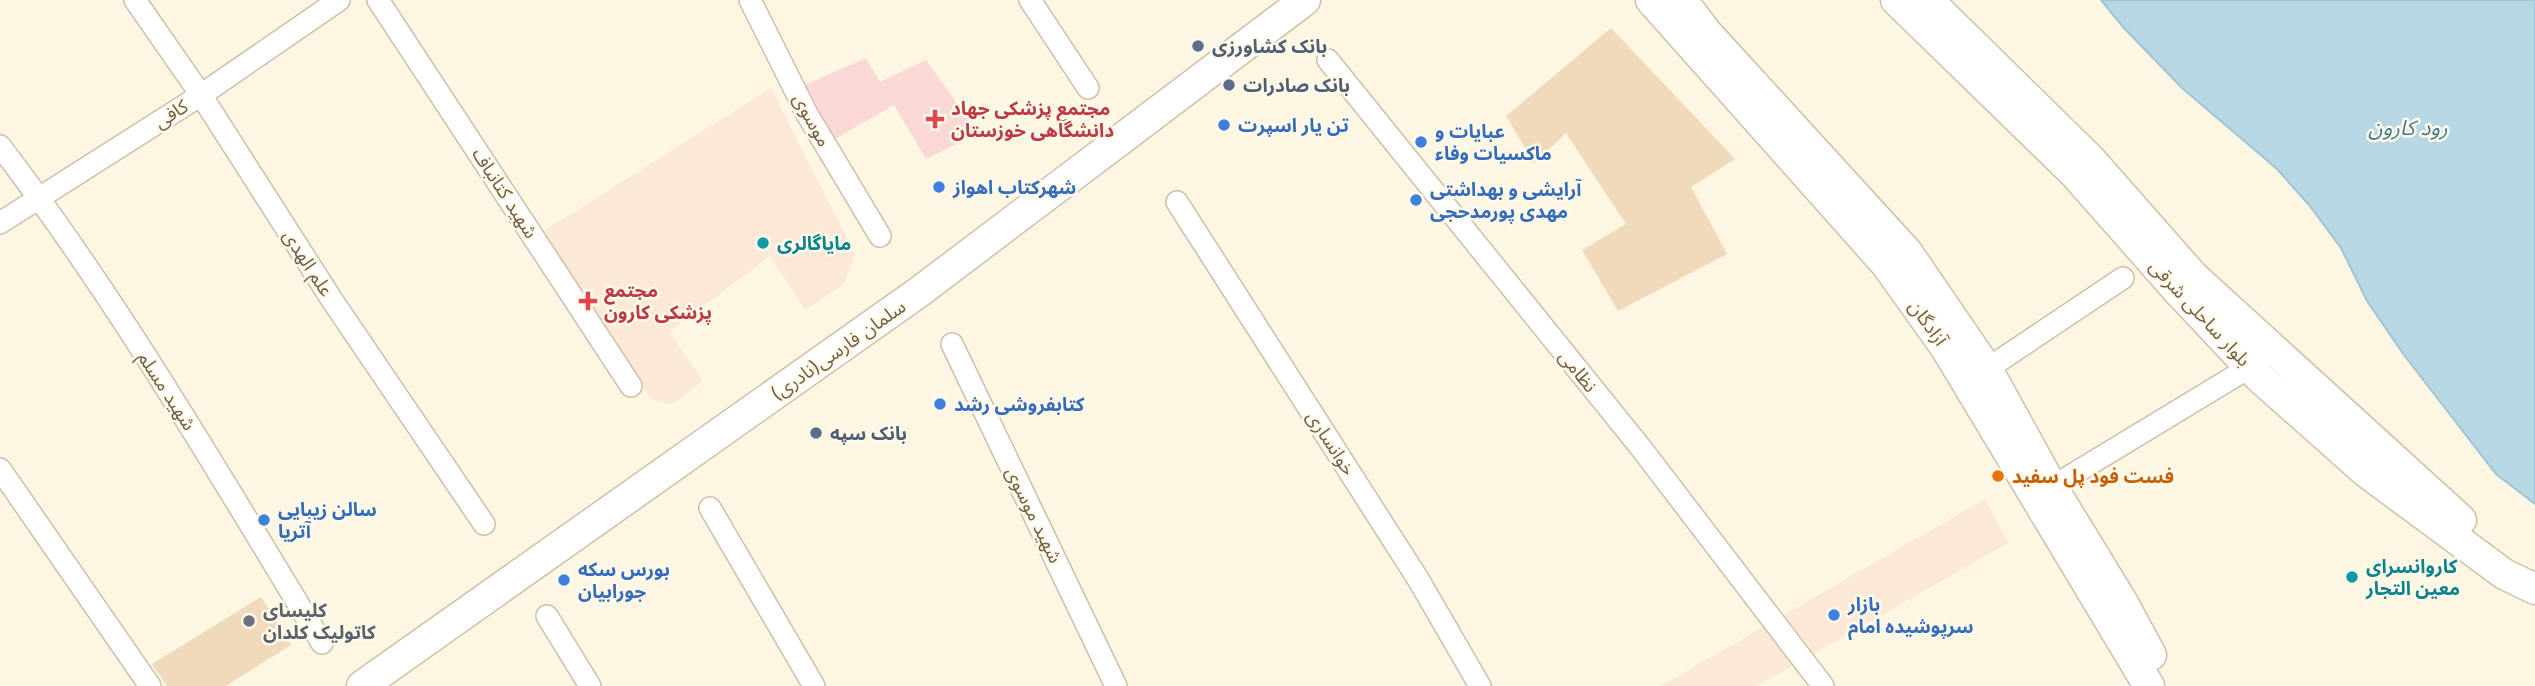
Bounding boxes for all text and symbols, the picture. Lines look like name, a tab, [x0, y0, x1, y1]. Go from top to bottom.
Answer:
place label: بانک کشاورزی	[1212, 35, 1327, 58]
marker: بانک کشاورزی	[1190, 38, 1206, 54]
place label: بانک صادرات	[1243, 74, 1350, 97]
marker: بانک صادرات	[1221, 77, 1237, 93]
street label: موسوی	[788, 89, 836, 151]
street label: کافی	[150, 94, 193, 133]
place label: مجتمع پزشکی جهاد دانشگاهی خوزستان	[951, 97, 1114, 142]
marker: مجتمع پزشکی جهاد دانشگاهی خوزستان	[925, 109, 945, 129]
place label: تن یار اسپرت	[1238, 114, 1349, 137]
water label: رود کارون	[2368, 115, 2448, 140]
marker: تن یار اسپرت	[1216, 117, 1232, 133]
place label: عبایات و ماکسیات وفاء	[1435, 120, 1552, 165]
marker: عبایات و ماکسیات وفاء	[1413, 134, 1429, 150]
street label: شهید کتانباف	[467, 143, 543, 243]
place label: شهرکتاب اهواز	[952, 176, 1076, 199]
place label: آرایشی و بهداشتی مهدی پورمدحجی	[1430, 178, 1582, 223]
marker: شهرکتاب اهواز	[931, 179, 947, 195]
marker: آرایشی و بهداشتی مهدی پورمدحجی	[1408, 192, 1424, 208]
street label: علم الهدی	[275, 225, 338, 302]
place label: مایاگالری	[777, 232, 851, 255]
marker: مایاگالری	[755, 235, 771, 251]
street label: بلوار ساحلی شرقی	[2145, 255, 2255, 371]
place label: مجتمع پزشکی کارون	[604, 279, 712, 324]
marker: مجتمع پزشکی کارون	[578, 291, 598, 311]
street label: سلمان فارسی(نادری)	[766, 295, 910, 405]
street label: آزادگان	[1904, 296, 1953, 352]
street label: نظامی	[1554, 345, 1602, 397]
street label: شهید مسلم	[130, 347, 201, 436]
place label: کتابفروشی رشد	[954, 393, 1085, 416]
marker: کتابفروشی رشد	[932, 396, 948, 412]
street label: خوانساری	[1302, 406, 1360, 480]
place label: بانک سپه	[830, 422, 907, 445]
marker: بانک سپه	[808, 425, 824, 441]
street label: شهید موسوی	[1001, 463, 1067, 567]
place label: فست فود پل سفید	[2012, 465, 2174, 488]
marker: فست فود پل سفید	[1990, 468, 2006, 484]
place label: سالن زیبایی آتریا	[278, 498, 377, 543]
marker: سالن زیبایی آتریا	[256, 512, 272, 528]
place label: کاروانسرای معین التجار	[2365, 555, 2460, 600]
place label: بورس سکه جورابیان	[578, 558, 670, 603]
marker: کاروانسرای معین التجار	[2344, 569, 2360, 585]
marker: بورس سکه جورابیان	[556, 572, 572, 588]
place label: بازار سرپوشیده امام	[1847, 593, 1974, 641]
place label: کلیسای کاتولیک کلدان	[263, 599, 376, 644]
marker: بازار سرپوشیده امام	[1826, 607, 1842, 623]
marker: کلیسای کاتولیک کلدان	[241, 613, 257, 629]

